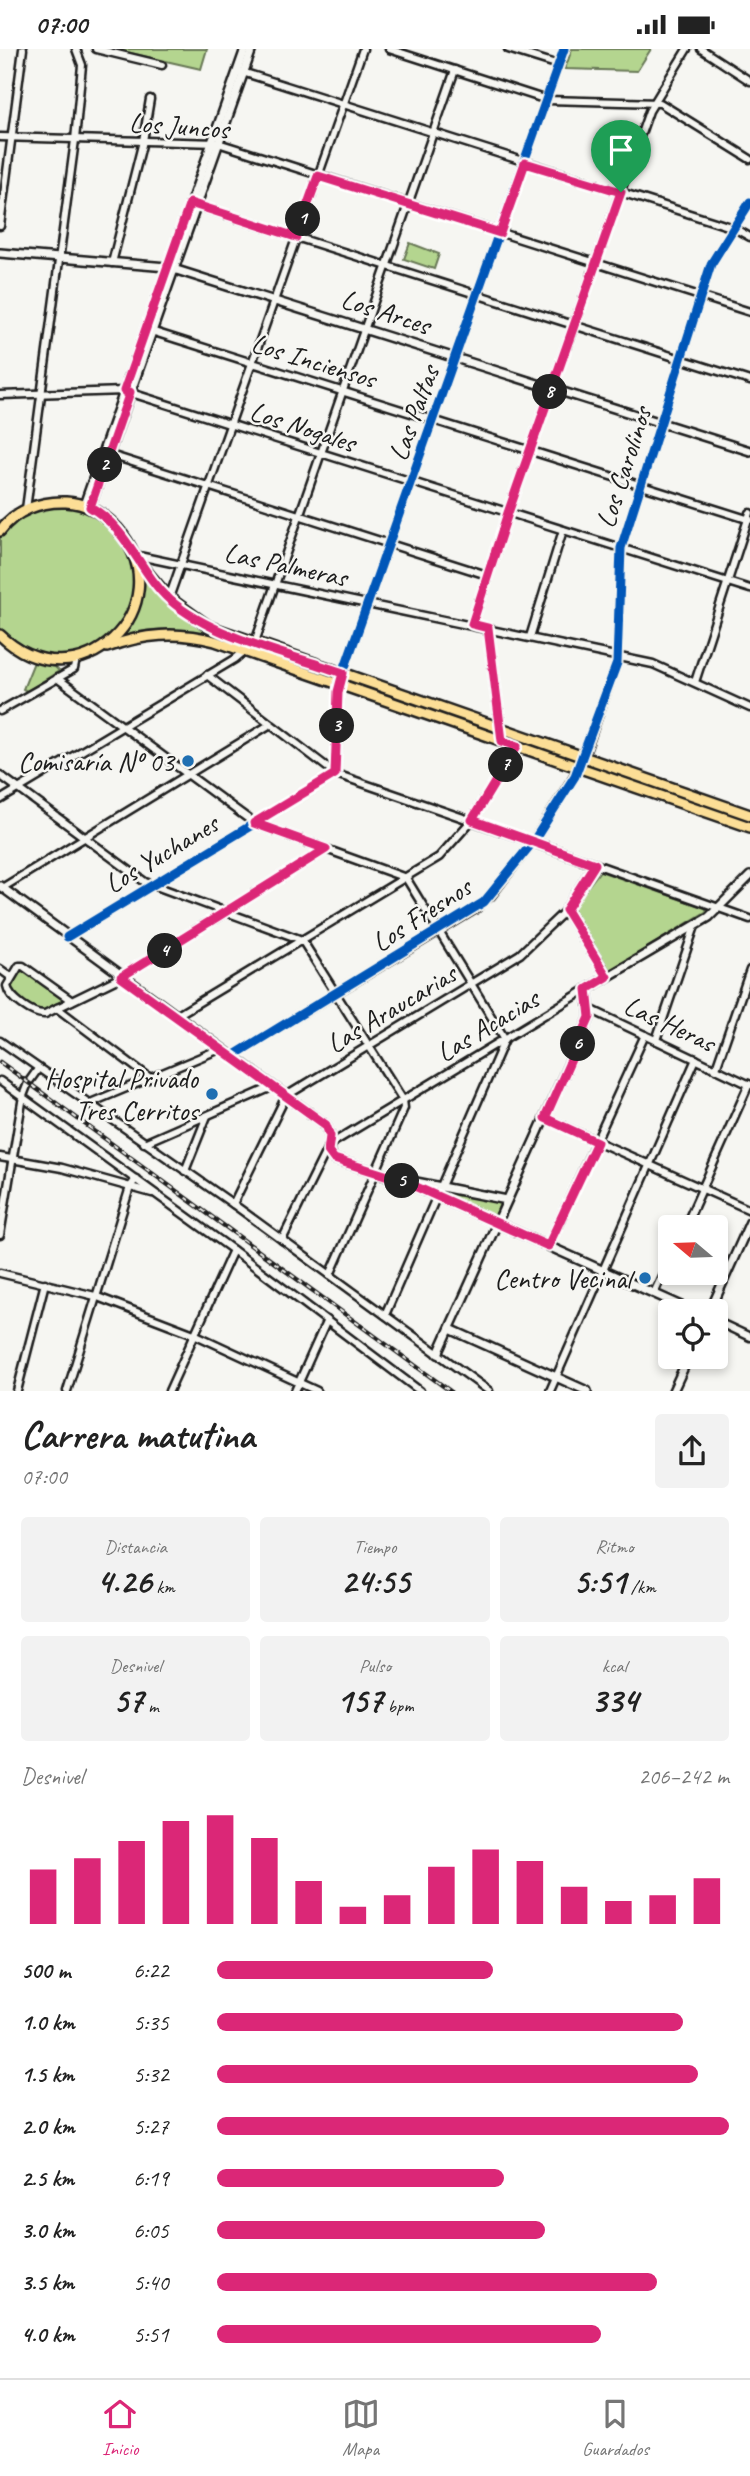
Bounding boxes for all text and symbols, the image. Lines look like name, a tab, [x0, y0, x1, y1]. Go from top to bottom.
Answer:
text: 07:00	[35, 8, 87, 41]
street label: Los Juncos	[128, 105, 232, 147]
pin	[591, 120, 651, 192]
icon: arrive	[602, 131, 640, 169]
pin: 1	[286, 201, 320, 237]
text: 1	[298, 206, 307, 230]
street label: Los Arces	[337, 281, 437, 343]
street label: Los Inciensos	[247, 325, 383, 397]
street label: Las Paltas	[380, 359, 448, 465]
pin: 8	[532, 375, 568, 409]
text: 8	[545, 379, 554, 403]
street label: Los Nogales	[246, 393, 362, 461]
street label: Los Carolinos	[588, 400, 660, 532]
pin: 2	[88, 447, 122, 483]
text: 2	[100, 452, 109, 476]
street label: Las Palmeras	[221, 534, 353, 595]
pin: 3	[320, 709, 354, 743]
text: 3	[332, 713, 341, 737]
place label: Comisaría Nº 03	[18, 744, 176, 779]
pin: 7	[489, 747, 524, 783]
text: 7	[501, 752, 510, 776]
marker: Comisaría Nº 03	[180, 753, 196, 769]
street label: Los Yuchanes	[98, 805, 226, 901]
street label: Los Fresnos	[365, 868, 480, 959]
pin: 4	[148, 933, 182, 969]
text: 4	[160, 938, 169, 962]
street label: Las Araucarias	[320, 955, 465, 1061]
street label: Las Acacias	[430, 980, 547, 1070]
street label: Las Heras	[619, 987, 723, 1061]
pin: 6	[560, 1027, 596, 1061]
text: 6	[573, 1031, 582, 1055]
place label: Hospital Privado Tres Cerritos	[45, 1061, 200, 1128]
marker: Hospital Privado Tres Cerritos	[204, 1086, 220, 1102]
pin: 5	[384, 1163, 420, 1199]
text: 5	[397, 1168, 406, 1192]
north arrow	[658, 1215, 728, 1285]
map controls	[658, 1215, 728, 1369]
place label: Centro Vecinal	[494, 1261, 636, 1296]
marker: Centro Vecinal	[637, 1270, 653, 1286]
button: locate	[658, 1299, 728, 1369]
text: Carrera matutina	[21, 1412, 255, 1459]
button: share	[655, 1414, 729, 1488]
text: 07:00	[21, 1462, 67, 1491]
text: Distancia	[104, 1535, 167, 1559]
text: Tiempo	[354, 1535, 396, 1559]
text: Ritmo	[595, 1535, 634, 1559]
text: 4.26	[97, 1559, 152, 1604]
text: 24:55	[341, 1559, 409, 1604]
text: 5:51	[573, 1559, 626, 1604]
text: km	[152, 1575, 175, 1599]
text: /km	[626, 1575, 656, 1599]
text: Desnivel	[110, 1654, 161, 1678]
text: Pulso	[359, 1654, 391, 1678]
text: kcal	[602, 1654, 627, 1678]
text: 57	[113, 1678, 143, 1723]
text: 157	[336, 1678, 383, 1723]
text: 334	[591, 1678, 638, 1723]
text: m	[143, 1694, 159, 1718]
text: bpm	[383, 1694, 414, 1718]
text: Desnivel	[21, 1762, 83, 1791]
text: 206–242 m	[638, 1762, 729, 1791]
text: 500 m	[21, 1956, 70, 1985]
text: 6:22	[133, 1956, 169, 1985]
text: 1.0 km	[21, 2008, 75, 2037]
text: 5:35	[133, 2008, 169, 2037]
text: 1.5 km	[21, 2060, 74, 2089]
text: 5:32	[133, 2060, 169, 2089]
text: 2.0 km	[21, 2112, 75, 2141]
text: 5:27	[133, 2112, 169, 2141]
text: 2.5 km	[21, 2164, 74, 2193]
text: 6:19	[133, 2164, 169, 2193]
text: 3.0 km	[21, 2216, 75, 2245]
text: 6:05	[133, 2216, 169, 2245]
text: 3.5 km	[21, 2268, 74, 2297]
text: 5:40	[133, 2268, 169, 2297]
text: 4.0 km	[21, 2320, 75, 2349]
text: 5:51	[133, 2320, 169, 2349]
tab: Inicio	[101, 2395, 139, 2461]
tab: Mapa	[342, 2395, 380, 2461]
tab: Guardados	[582, 2395, 649, 2461]

